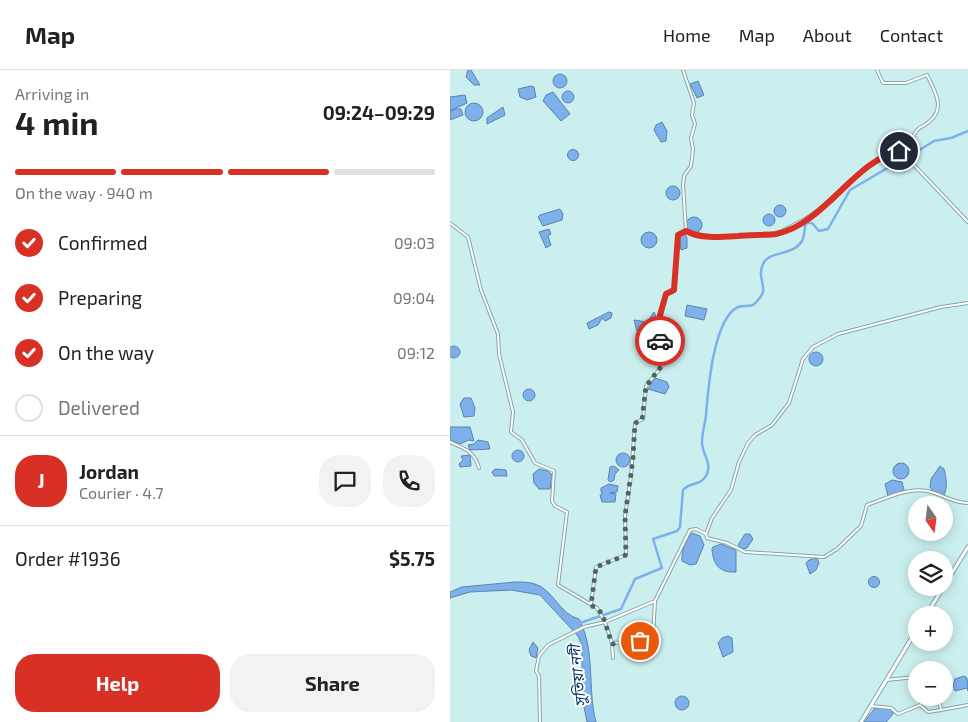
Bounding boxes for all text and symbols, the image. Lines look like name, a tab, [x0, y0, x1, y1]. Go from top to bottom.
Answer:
text: Map	[25, 20, 75, 49]
text: Home	[663, 24, 711, 46]
text: Map	[739, 24, 775, 46]
text: About	[803, 24, 852, 46]
text: Contact	[880, 24, 943, 46]
text: Arriving in	[15, 84, 89, 103]
text: 09:24–09:29	[323, 101, 435, 124]
text: 4 min	[15, 103, 99, 141]
pin	[878, 130, 920, 172]
icon: home	[885, 137, 913, 165]
text: On the way · 940 m	[15, 183, 153, 202]
icon: check	[15, 229, 43, 257]
text: Confirmed	[58, 231, 148, 254]
text: 09:03	[394, 233, 435, 252]
icon: check	[15, 284, 43, 312]
text: Preparing	[58, 286, 142, 309]
text: 09:04	[393, 288, 435, 307]
courier	[635, 316, 685, 366]
icon: car	[646, 327, 674, 355]
icon: check	[15, 339, 43, 367]
text: On the way	[58, 341, 154, 364]
text: 09:12	[397, 343, 435, 362]
text: Delivered	[58, 396, 140, 419]
button: chat	[319, 455, 371, 507]
button: phone	[383, 455, 435, 507]
text: Jordan	[79, 460, 139, 483]
text: J	[37, 469, 45, 492]
text: Courier · 4.7	[79, 483, 163, 502]
north arrow	[908, 496, 952, 541]
map controls	[908, 496, 953, 706]
text: Order #1936	[15, 547, 121, 570]
text: $5.75	[389, 547, 435, 570]
button: layers	[908, 551, 953, 596]
button: +	[908, 606, 953, 651]
pin	[619, 620, 661, 662]
icon: bag	[626, 627, 654, 655]
water label: সুতিয়া নদী	[564, 641, 590, 708]
button: Help	[15, 654, 220, 712]
button: Share	[230, 654, 435, 712]
button: −	[908, 661, 953, 706]

